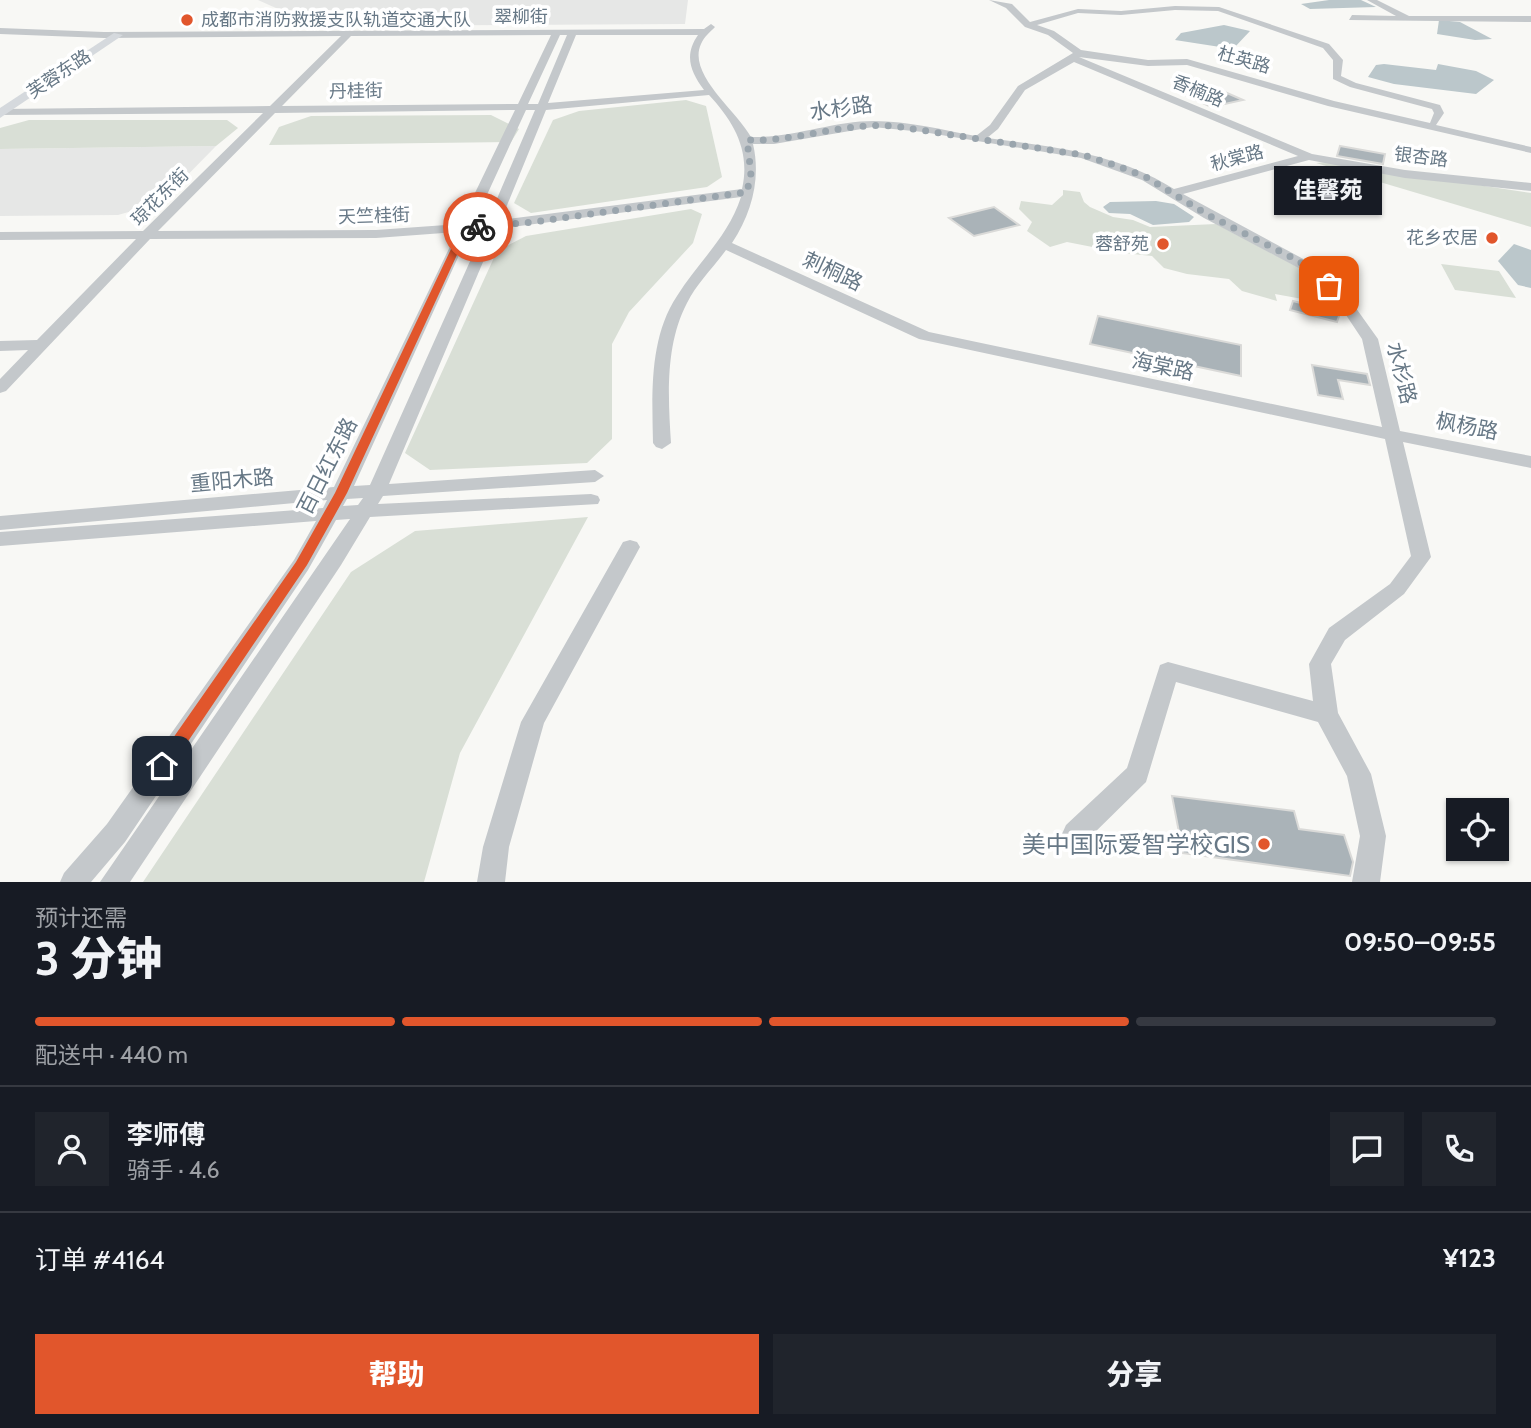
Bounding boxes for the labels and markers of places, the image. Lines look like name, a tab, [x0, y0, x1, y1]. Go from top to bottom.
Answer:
place label: 成都市消防救援支队轨道交通大队	[201, 9, 471, 31]
marker: 成都市消防救援支队轨道交通大队	[179, 12, 195, 28]
callout: 佳馨苑	[1275, 167, 1383, 216]
place label: 花乡农居	[1406, 227, 1478, 249]
marker: 花乡农居	[1484, 230, 1500, 246]
place label: 蓉舒苑	[1095, 233, 1149, 255]
marker: 蓉舒苑	[1155, 236, 1171, 252]
pin	[1299, 256, 1359, 316]
pin	[132, 736, 192, 796]
place label: 美中国际爱智学校GIS	[1022, 830, 1250, 859]
marker: 美中国际爱智学校GIS	[1256, 836, 1272, 852]

